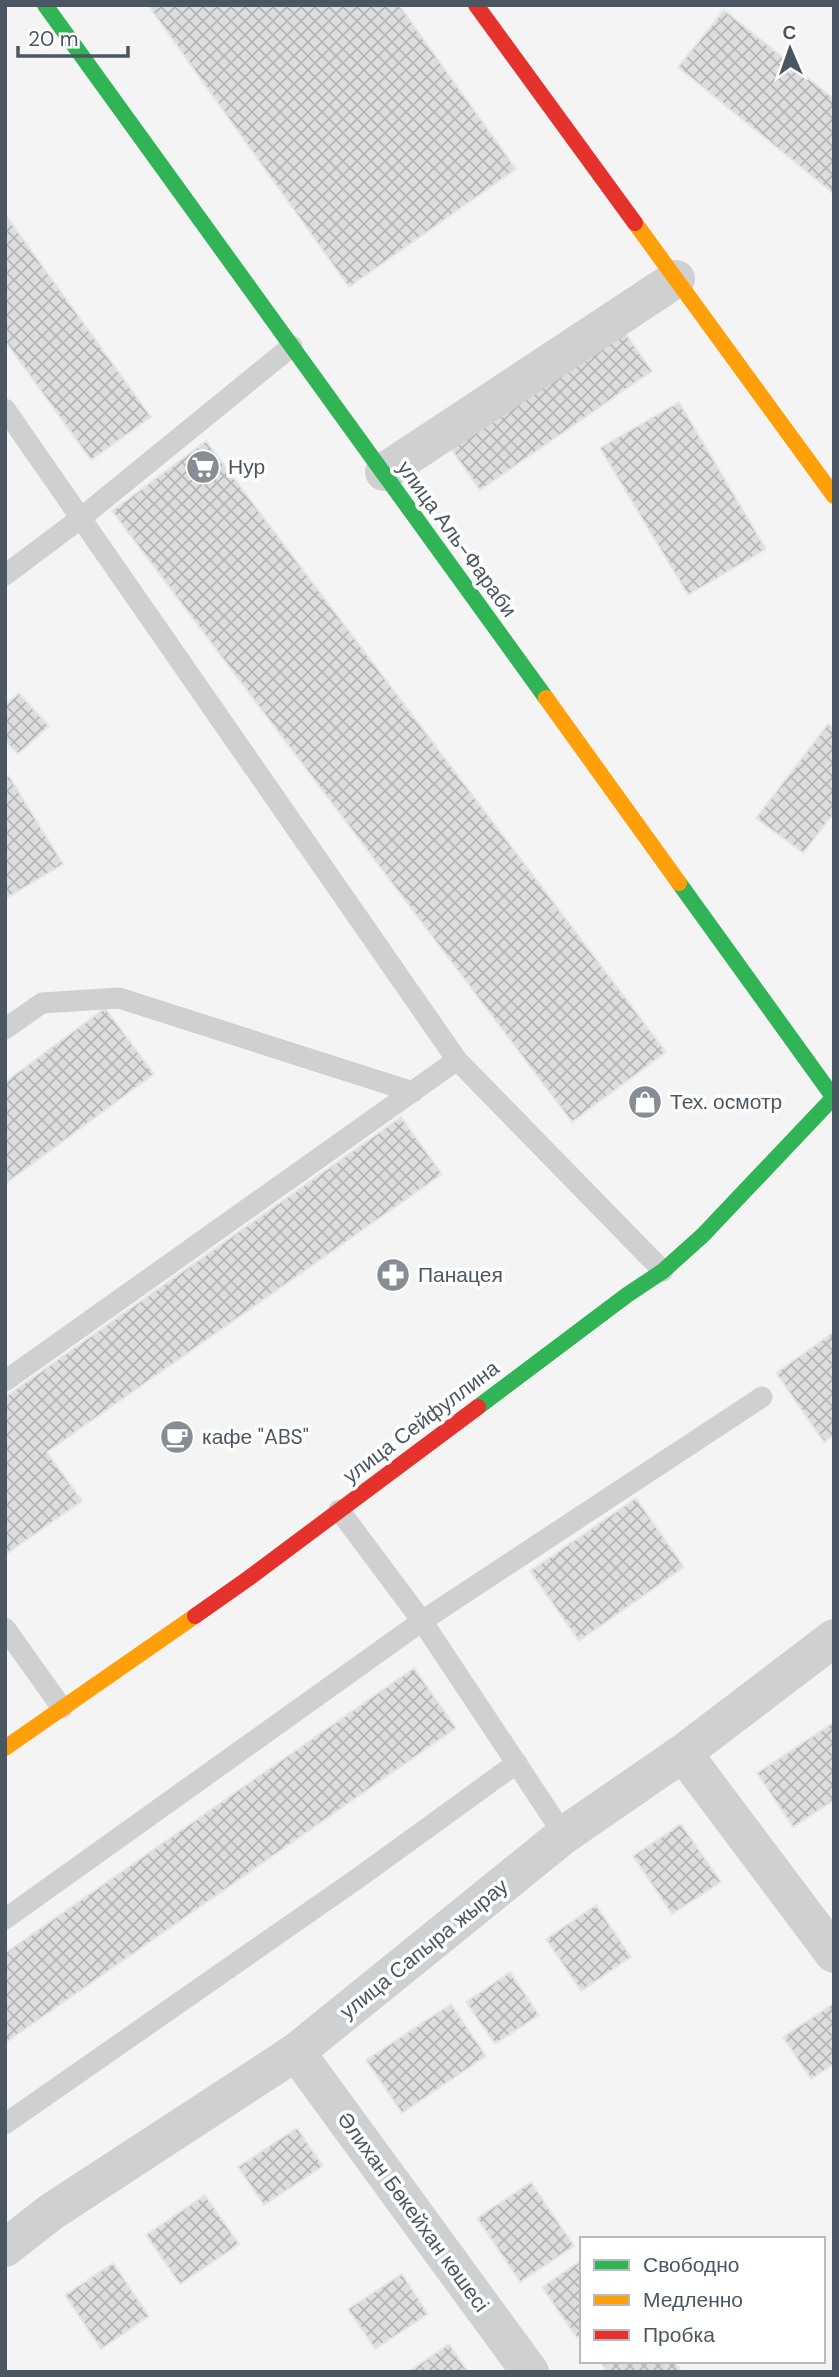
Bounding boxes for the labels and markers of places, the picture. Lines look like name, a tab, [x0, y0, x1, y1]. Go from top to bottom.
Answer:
supermarket icon: Нур	[184, 448, 222, 486]
place label: Нур	[228, 453, 265, 481]
shop icon: Тех. осмотр	[626, 1083, 664, 1121]
place label: Тех. осмотр	[670, 1088, 782, 1116]
pharmacy icon: Панацея	[374, 1256, 412, 1294]
place label: Панацея	[418, 1261, 503, 1289]
cafe icon: кафе "ABS"	[158, 1418, 196, 1456]
place label: кафе "ABS"	[202, 1423, 309, 1451]

